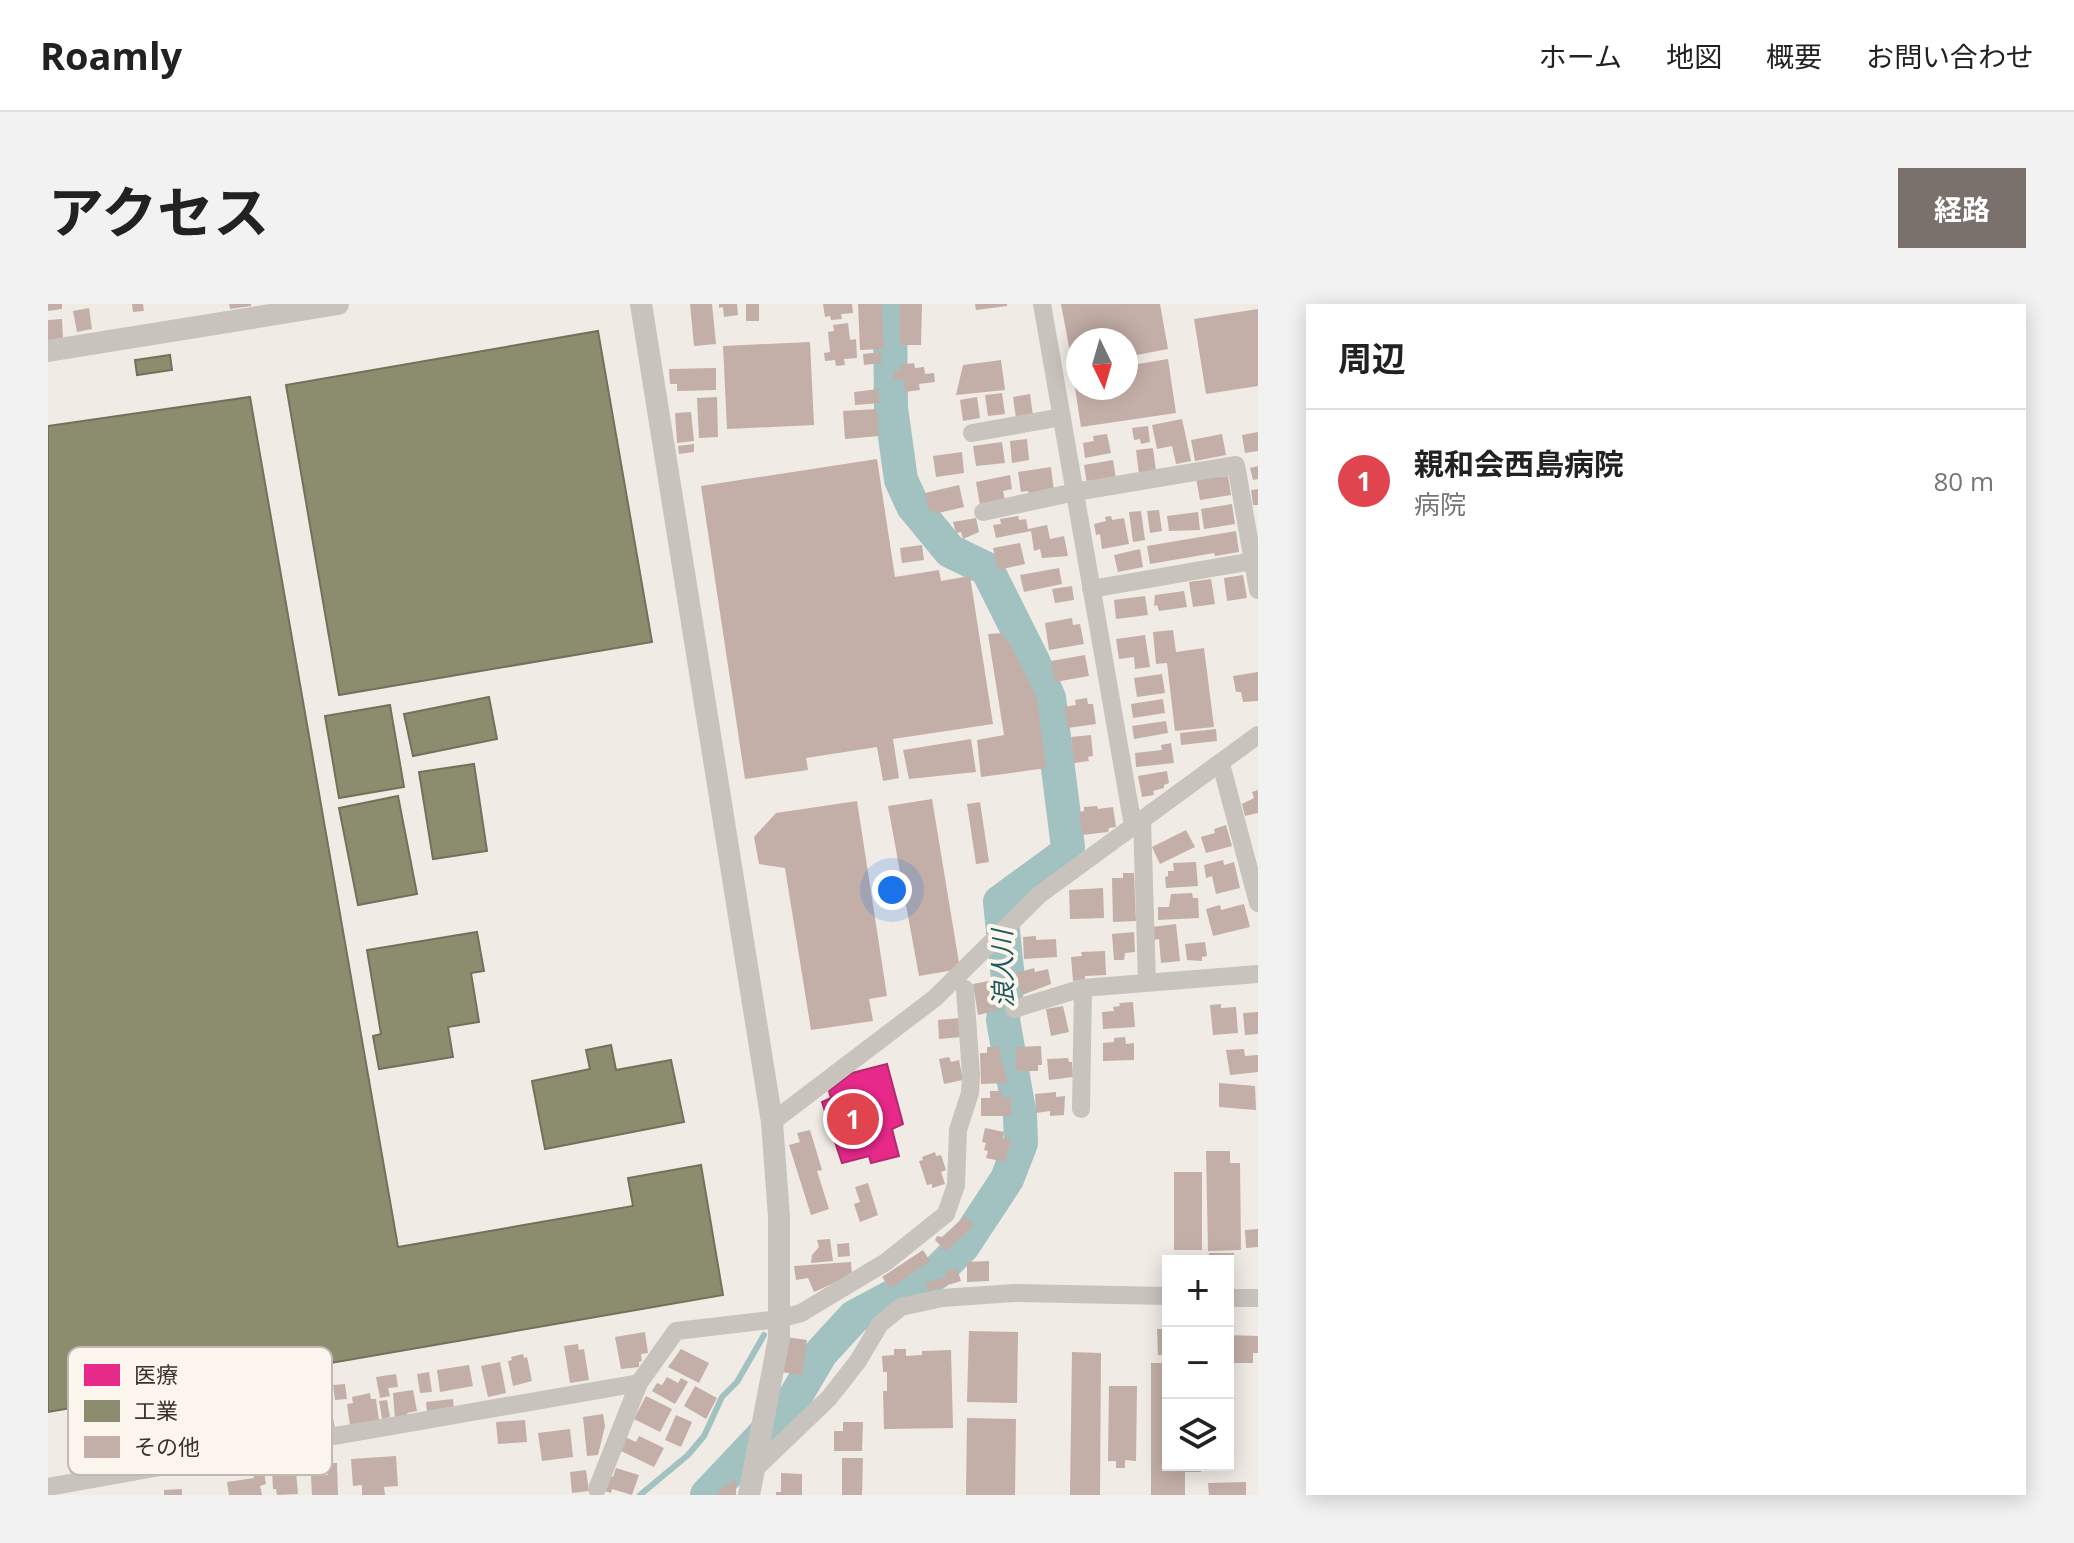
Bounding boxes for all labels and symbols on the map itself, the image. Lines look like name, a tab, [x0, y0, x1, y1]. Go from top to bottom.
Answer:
north arrow	[1066, 328, 1138, 400]
your location	[872, 870, 912, 910]
water label: 浪人川	[983, 927, 1021, 1008]
pin: 1	[827, 1089, 879, 1149]
legend	[68, 1347, 332, 1475]
text: 医療	[134, 1359, 178, 1389]
text: 工業	[134, 1395, 178, 1425]
text: その他	[134, 1431, 200, 1461]

